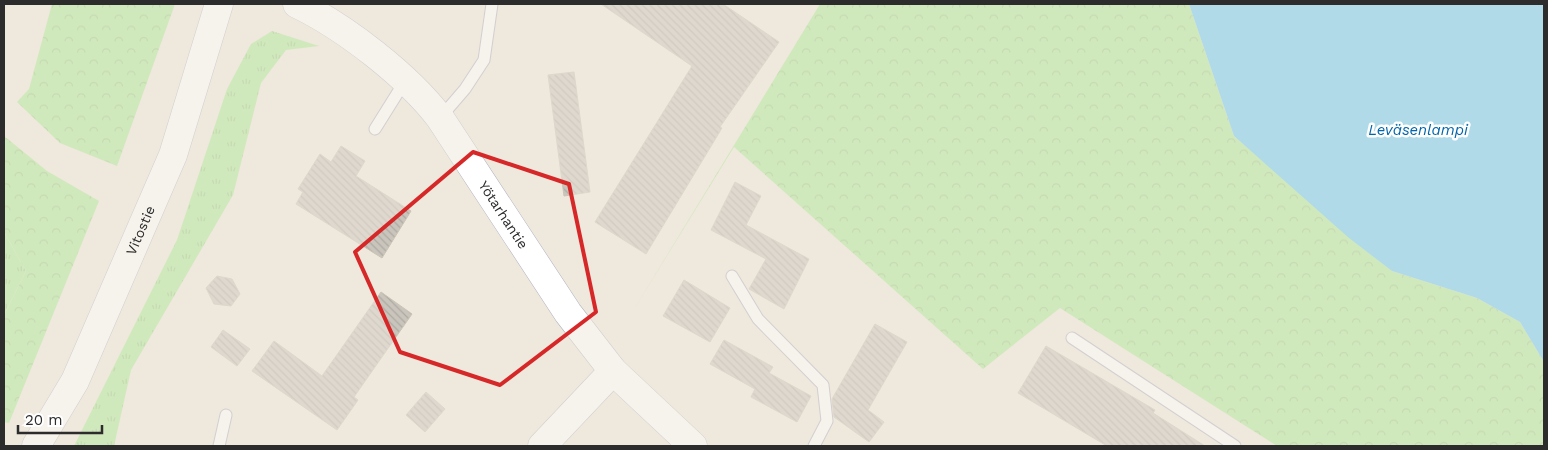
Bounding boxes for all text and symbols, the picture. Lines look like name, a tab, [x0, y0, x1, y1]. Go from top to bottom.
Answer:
water label: Leväsenlampi	[1368, 121, 1469, 139]
street label: Yötarhantie	[476, 178, 532, 252]
street label: Vitostie	[123, 203, 158, 257]
scale bar	[18, 402, 101, 434]
text: 20 m	[25, 411, 63, 429]

